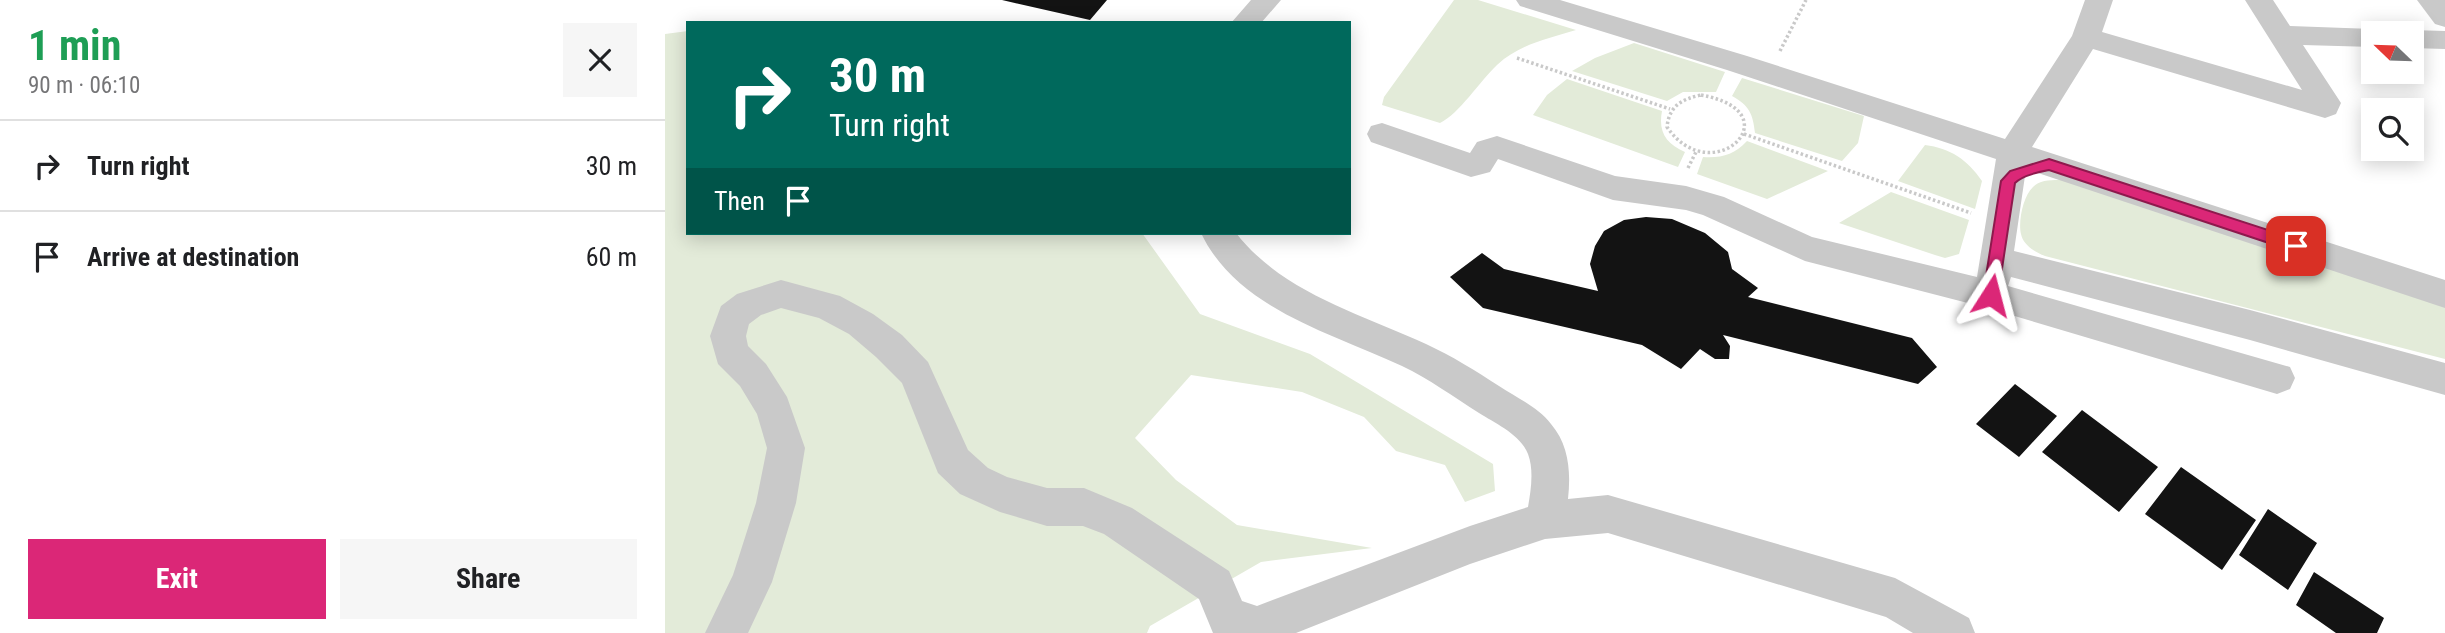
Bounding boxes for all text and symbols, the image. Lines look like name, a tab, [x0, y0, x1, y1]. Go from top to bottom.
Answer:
text: 1 min	[28, 21, 121, 70]
north arrow	[2361, 21, 2424, 84]
map controls	[2361, 21, 2424, 161]
button: close	[563, 23, 637, 97]
text: 30 m	[829, 47, 926, 104]
icon: right	[714, 49, 805, 140]
text: 90 m · 06:10	[28, 72, 140, 99]
button: search	[2361, 98, 2424, 161]
text: Turn right	[829, 106, 950, 144]
icon: right	[28, 147, 66, 185]
text: Turn right	[87, 151, 189, 181]
text: 30 m	[586, 151, 637, 181]
icon: arrive	[779, 182, 817, 220]
text: Then	[714, 186, 765, 216]
pin	[2266, 216, 2326, 276]
icon: arrive	[2277, 227, 2315, 265]
icon: arrive	[28, 238, 66, 276]
text: Arrive at destination	[87, 242, 299, 272]
text: 60 m	[586, 242, 637, 272]
position arrow	[1954, 258, 2028, 332]
button: Exit	[28, 539, 326, 619]
button: Share	[340, 539, 637, 619]

